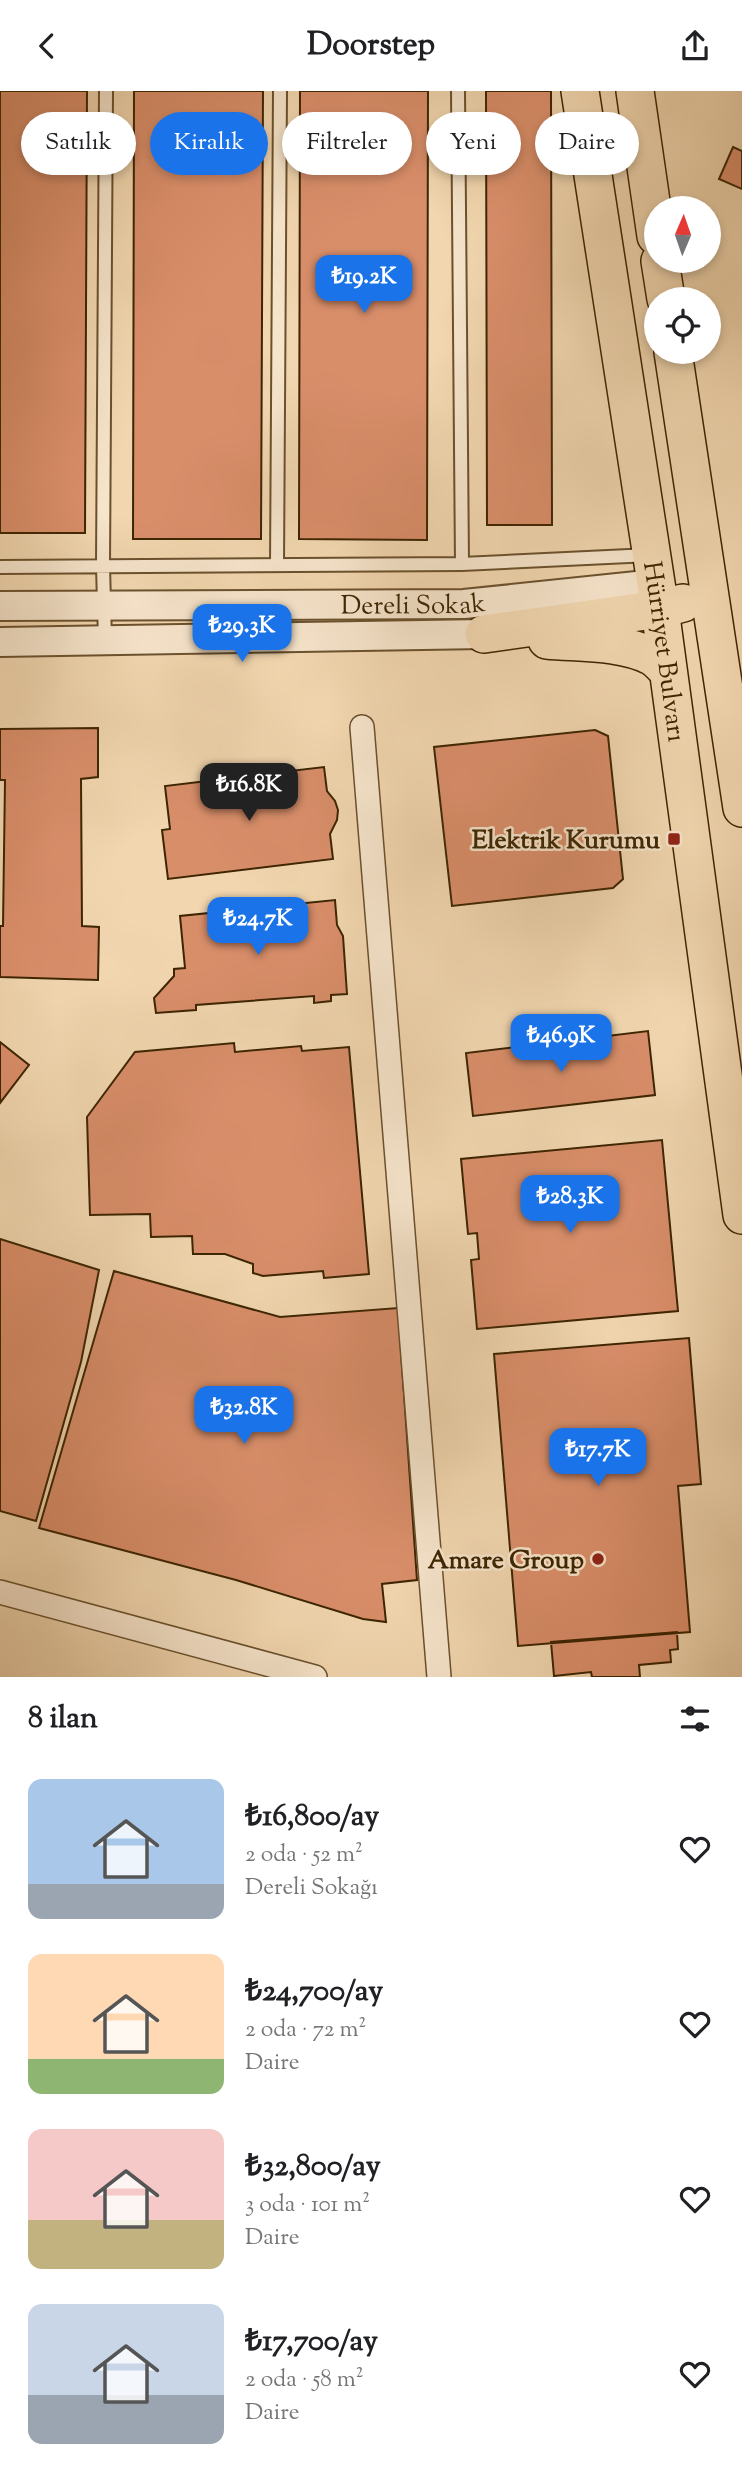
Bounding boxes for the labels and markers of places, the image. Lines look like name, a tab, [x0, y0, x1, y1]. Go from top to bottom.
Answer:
pin: ₺19.2K	[307, 255, 421, 315]
pin: ₺29.3K	[185, 605, 299, 664]
pin: ₺16.8K	[192, 763, 306, 823]
place label: Elektrik Kurumu	[472, 823, 660, 860]
marker: Elektrik Kurumu	[666, 831, 682, 847]
pin: ₺24.7K	[201, 897, 315, 957]
pin: ₺46.9K	[504, 1014, 618, 1074]
pin: ₺28.3K	[513, 1175, 627, 1235]
pin: ₺32.8K	[187, 1387, 301, 1446]
pin: ₺17.7K	[541, 1429, 655, 1488]
place label: Amare Group	[428, 1543, 584, 1580]
marker: Amare Group	[590, 1551, 606, 1567]

